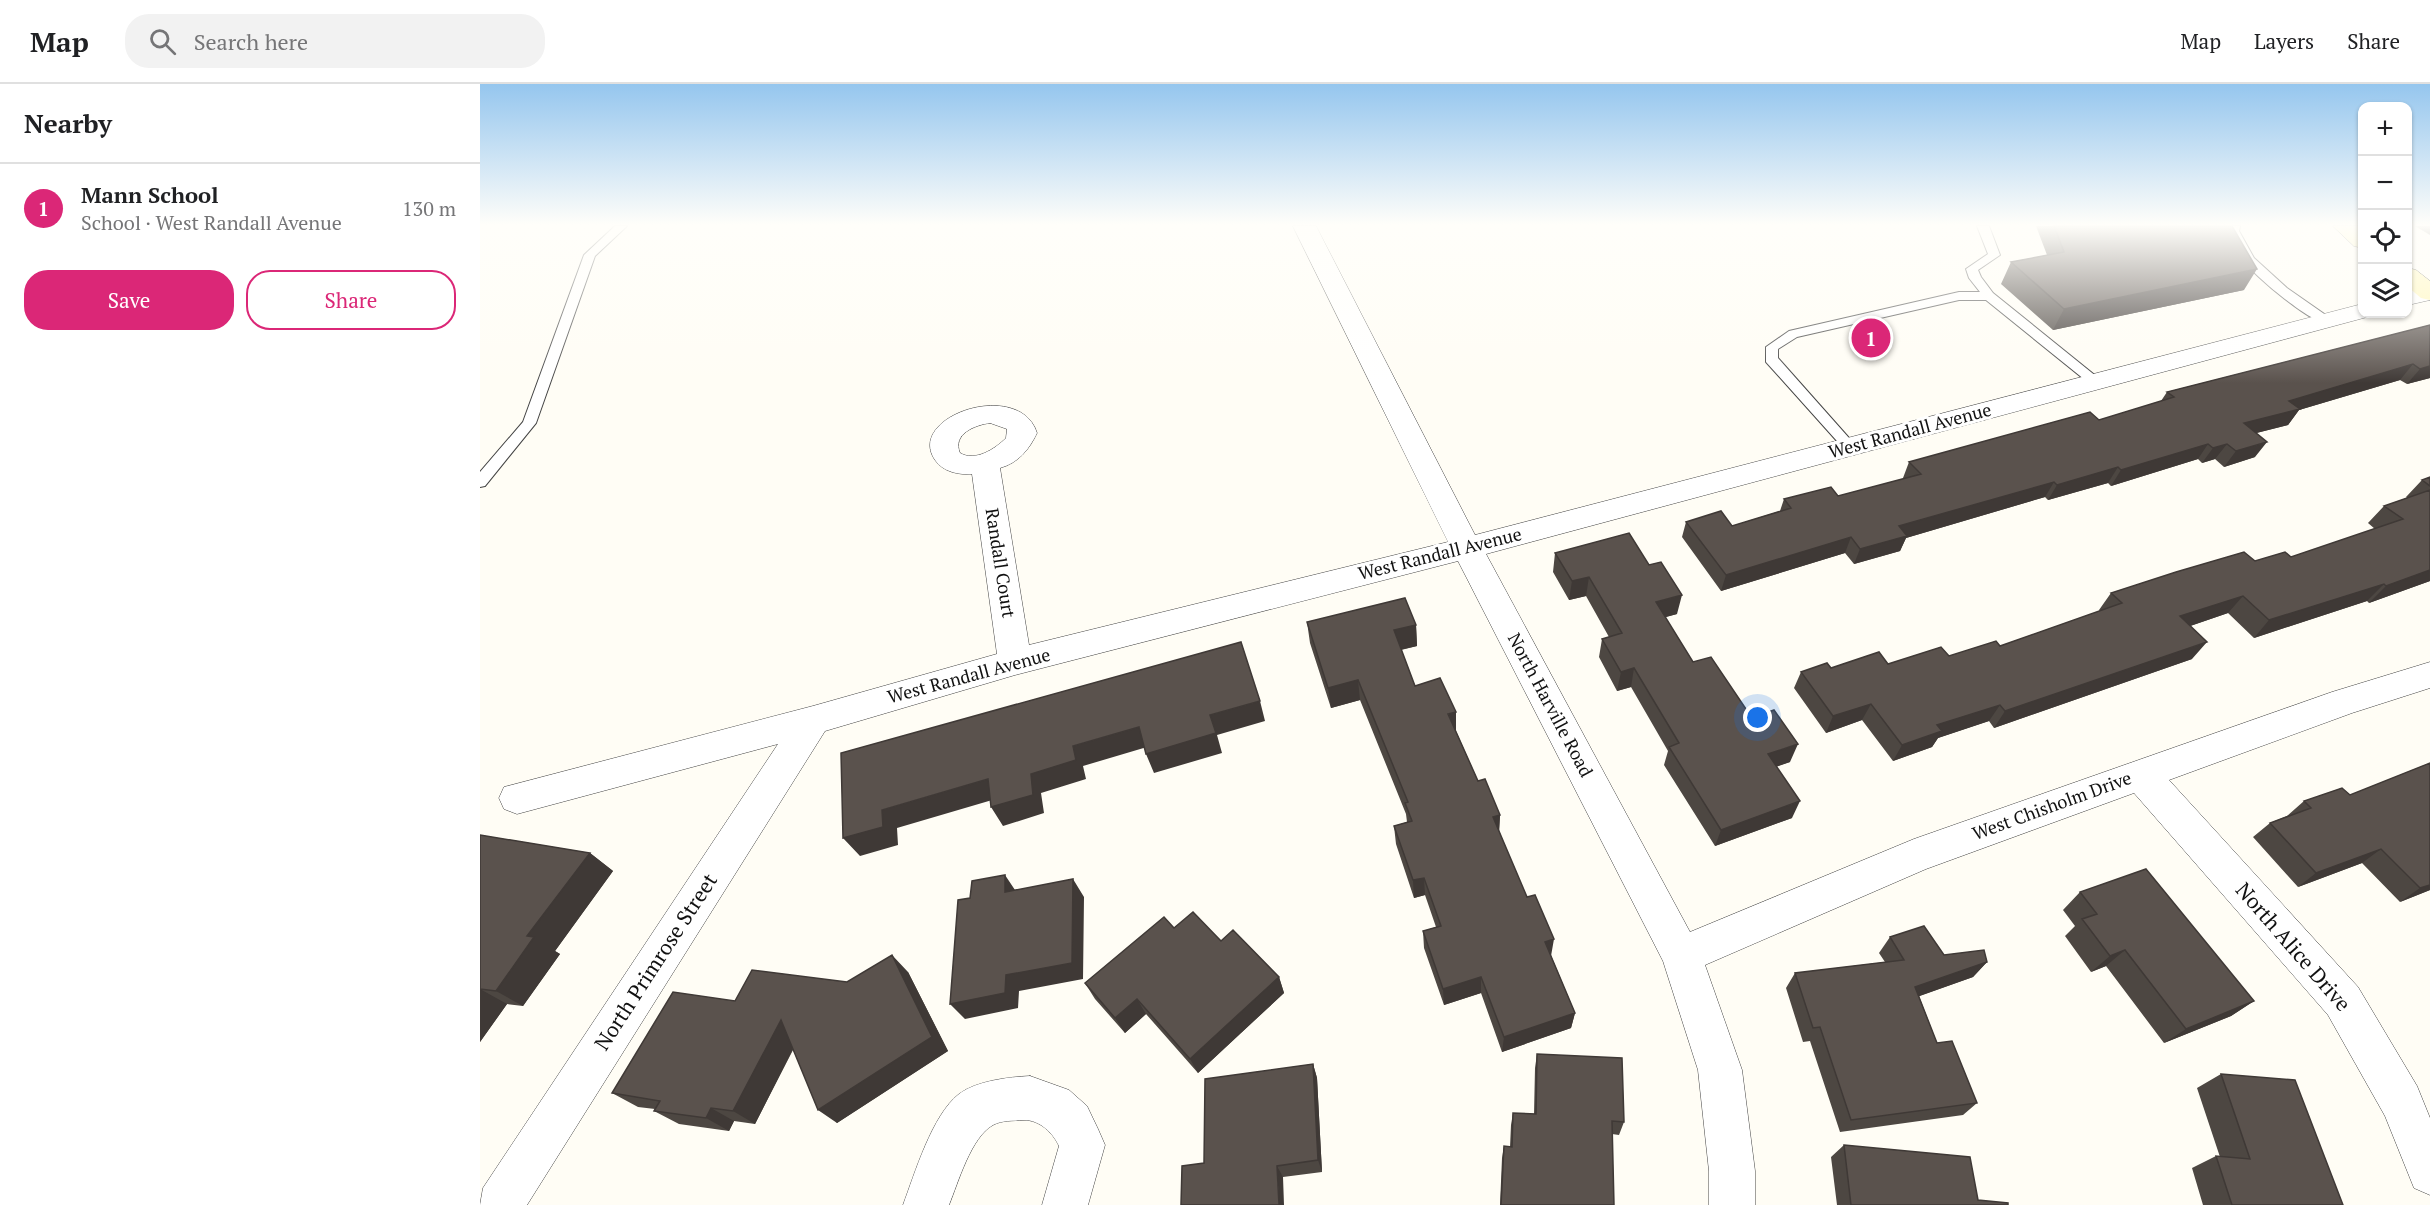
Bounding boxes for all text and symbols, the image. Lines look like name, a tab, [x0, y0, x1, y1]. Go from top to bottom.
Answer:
search box	[125, 14, 545, 68]
text: Map	[30, 23, 89, 60]
icon: search	[146, 25, 179, 58]
text: Search here	[194, 27, 308, 56]
text: Map	[2180, 27, 2221, 55]
text: Layers	[2254, 27, 2314, 55]
text: Share	[2347, 27, 2400, 55]
map controls	[2358, 102, 2412, 318]
button: +	[2358, 102, 2412, 156]
text: Nearby	[24, 106, 112, 140]
button: −	[2358, 156, 2412, 210]
text: Mann School	[81, 180, 218, 209]
text: 1	[38, 195, 49, 222]
text: 130 m	[402, 195, 456, 222]
text: School · West Randall Avenue	[81, 209, 342, 236]
button: locate	[2358, 210, 2412, 264]
button: layers	[2358, 264, 2412, 318]
button: Save	[24, 270, 234, 330]
button: Share	[246, 270, 456, 330]
pin: 1	[1852, 316, 1890, 360]
street label: West Randall Avenue	[1826, 397, 1994, 463]
street label: Randall Court	[980, 506, 1022, 620]
street label: West Randall Avenue	[1356, 521, 1524, 585]
street label: North Harville Road	[1503, 628, 1599, 781]
street label: West Randall Avenue	[885, 642, 1053, 708]
your location	[1743, 703, 1772, 732]
street label: West Chisholm Drive	[1969, 765, 2135, 845]
street label: North Primrose Street	[587, 867, 723, 1055]
street label: North Alice Drive	[2230, 876, 2357, 1017]

